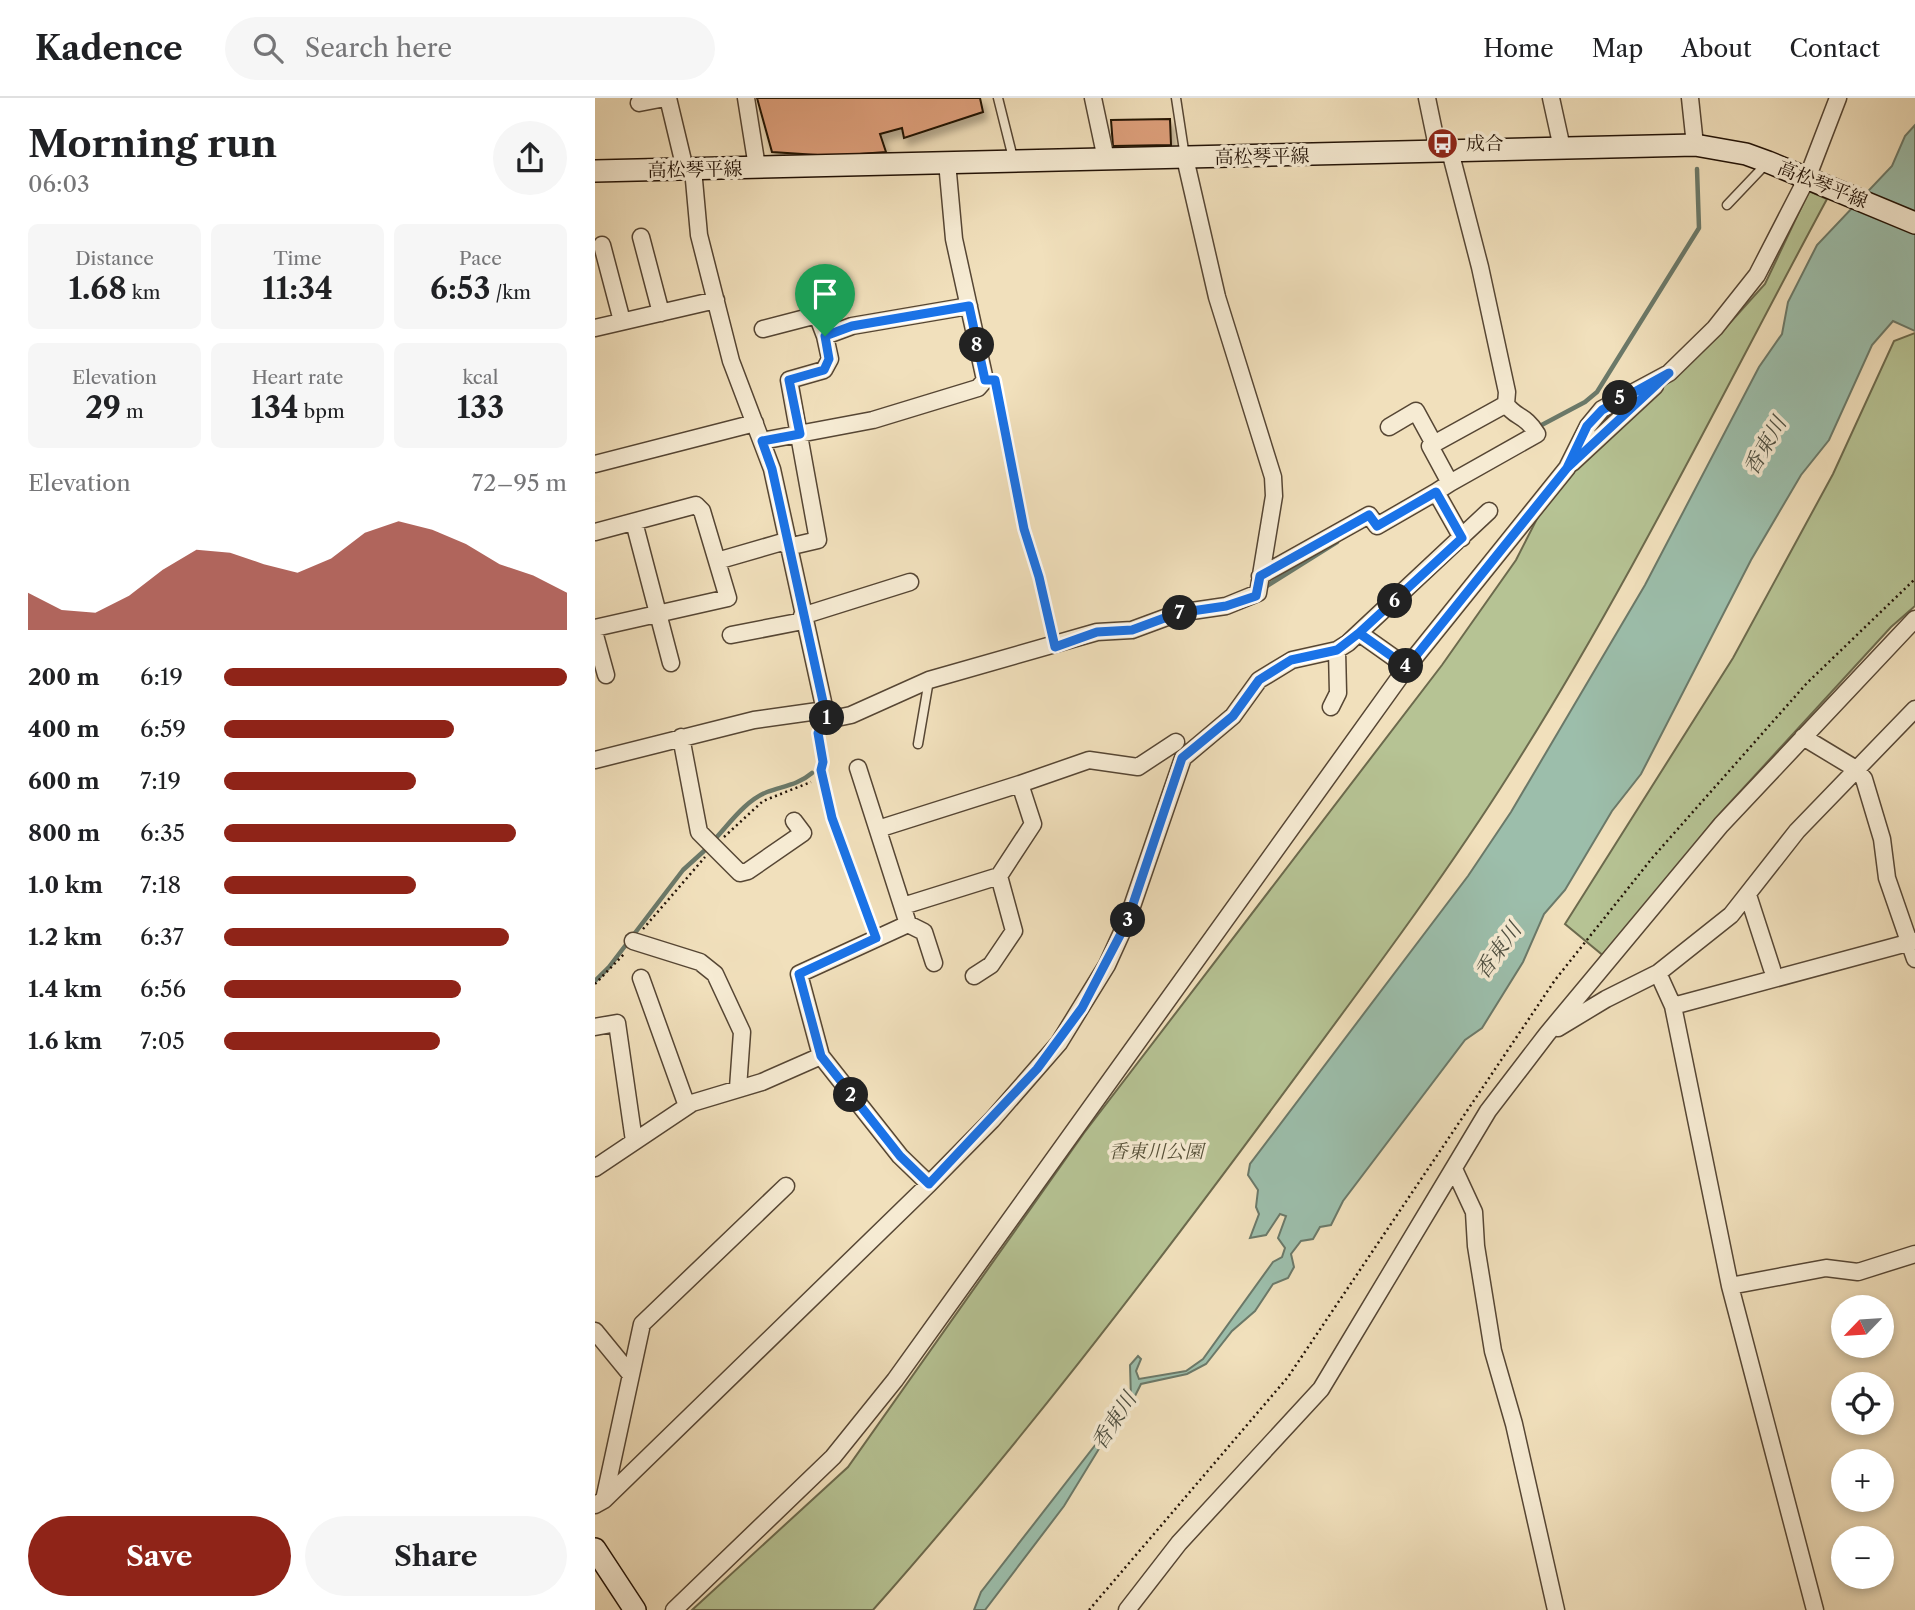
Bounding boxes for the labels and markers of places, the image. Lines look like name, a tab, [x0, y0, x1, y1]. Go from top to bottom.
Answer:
bus stop icon: 成合	[1426, 126, 1460, 160]
place label: 成合	[1466, 132, 1504, 155]
pin	[795, 264, 855, 336]
pin: 8	[959, 328, 995, 362]
pin: 5	[1602, 380, 1637, 416]
pin: 6	[1377, 584, 1413, 618]
pin: 7	[1163, 596, 1197, 630]
pin: 4	[1389, 648, 1423, 684]
pin: 1	[810, 700, 845, 736]
pin: 3	[1111, 902, 1145, 938]
pin: 2	[833, 1077, 869, 1112]

